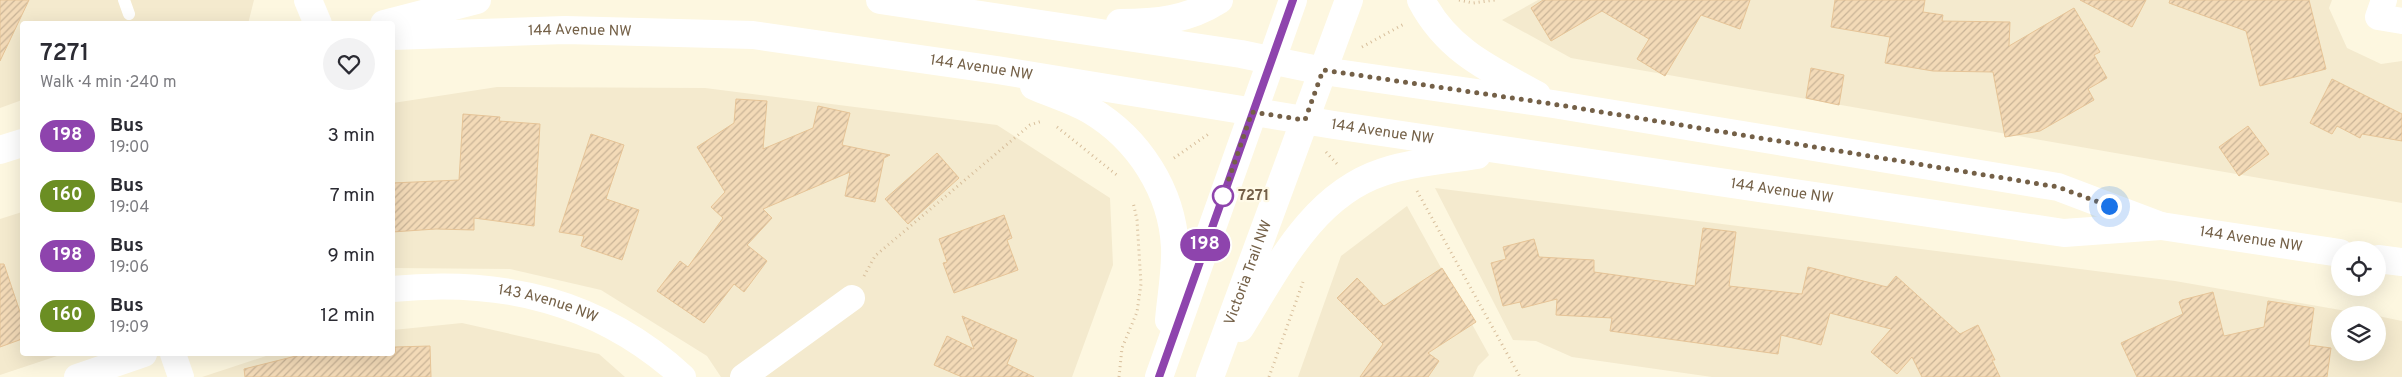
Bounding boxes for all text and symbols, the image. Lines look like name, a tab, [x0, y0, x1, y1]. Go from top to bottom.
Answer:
street label: 144 Avenue NW	[528, 20, 632, 41]
button: heart	[323, 38, 375, 90]
text: 7271	[40, 39, 89, 69]
street label: 144 Avenue NW	[929, 51, 1034, 85]
text: Walk · 4 min · 240 m	[40, 73, 177, 93]
text: Bus	[110, 114, 144, 138]
street label: 144 Avenue NW	[1330, 115, 1435, 149]
text: 198	[53, 124, 82, 147]
text: 3 min	[327, 124, 375, 148]
text: 19:00	[110, 138, 150, 158]
text: Bus	[110, 174, 144, 198]
street label: 144 Avenue NW	[1729, 174, 1835, 208]
text: 160	[52, 184, 83, 207]
text: 7 min	[330, 184, 375, 208]
marker: 7271	[1212, 185, 1234, 207]
place label: 7271	[1238, 187, 1269, 206]
your location	[2097, 194, 2122, 219]
text: 19:04	[110, 198, 149, 218]
street label: Victoria Trail NW	[1220, 218, 1276, 328]
street label: 144 Avenue NW	[2198, 222, 2304, 257]
line badge: 198	[1176, 229, 1234, 261]
text: 198	[1190, 233, 1220, 256]
text: Bus	[110, 234, 144, 258]
map controls	[2331, 241, 2386, 361]
button: locate	[2331, 241, 2386, 296]
text: 198	[53, 244, 82, 267]
text: 9 min	[328, 244, 375, 268]
text: 19:06	[110, 258, 149, 278]
street label: 143 Avenue NW	[497, 281, 601, 327]
text: Bus	[110, 294, 144, 318]
text: 160	[52, 304, 83, 327]
text: 12 min	[320, 304, 375, 328]
button: layers	[2331, 306, 2386, 361]
text: 19:09	[110, 318, 149, 338]

